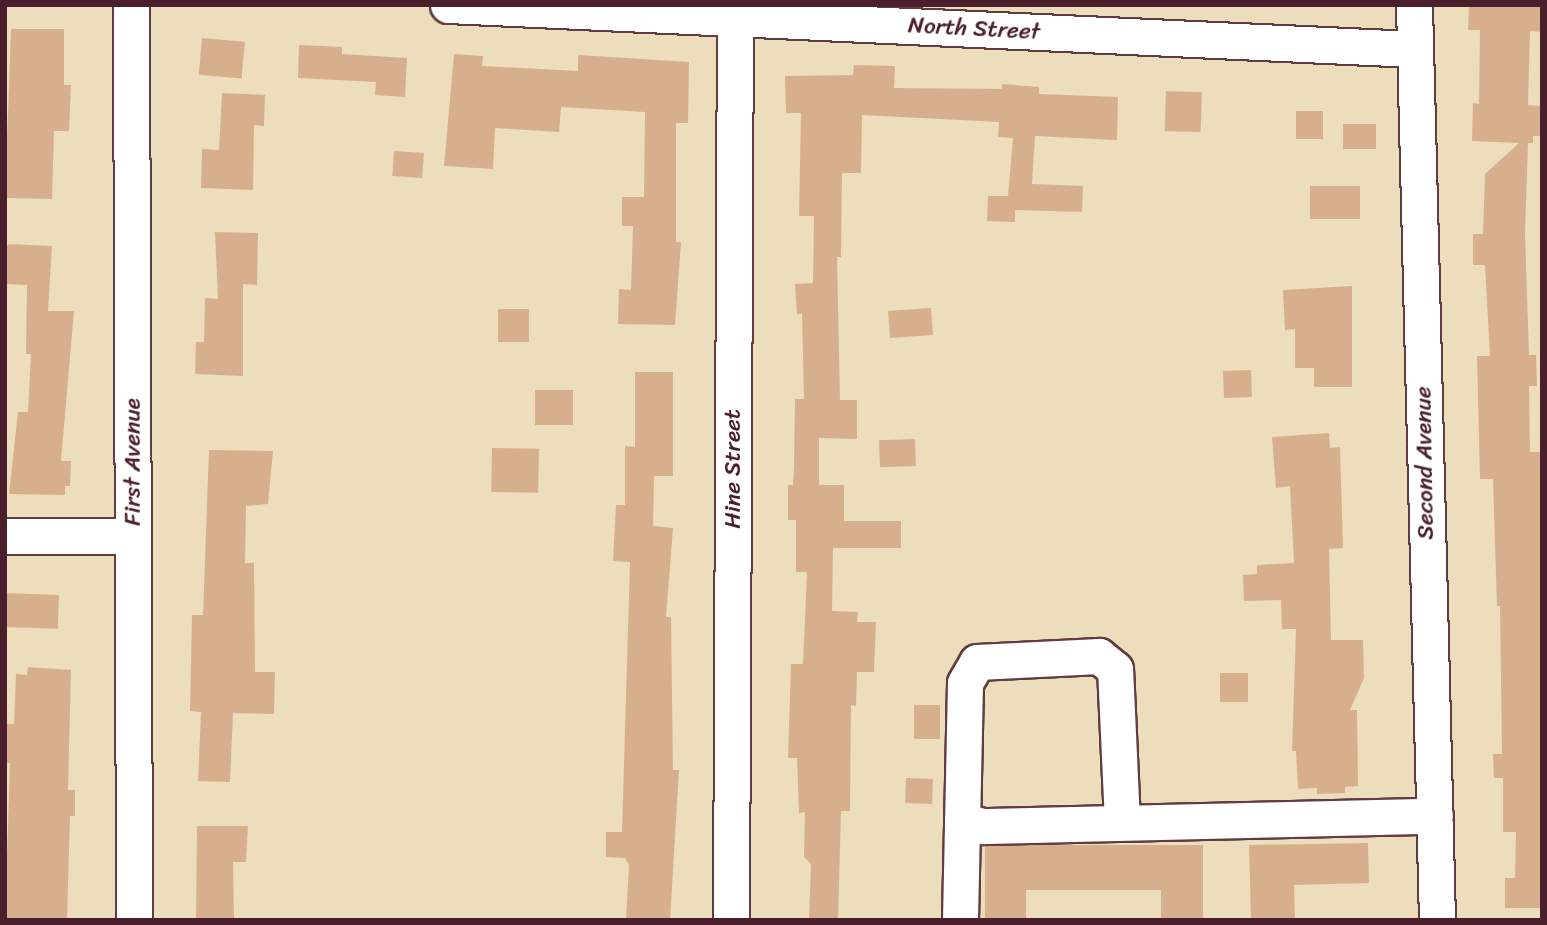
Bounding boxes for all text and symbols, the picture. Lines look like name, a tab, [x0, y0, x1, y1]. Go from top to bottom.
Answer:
street label: North Street	[907, 12, 1041, 46]
street label: Second Avenue	[1410, 386, 1440, 540]
street label: First Avenue	[119, 398, 147, 526]
street label: Hine Street	[719, 409, 747, 529]

